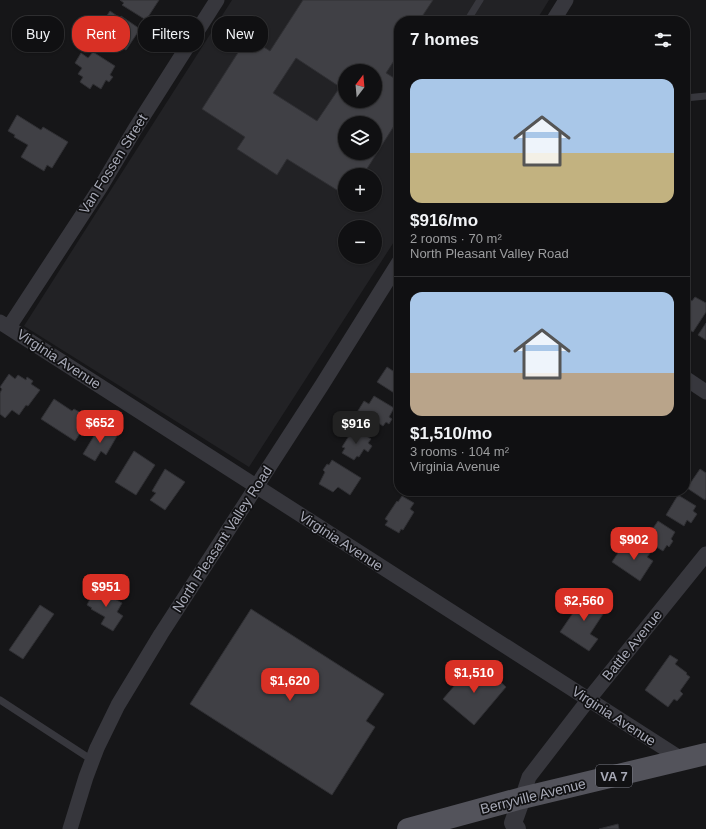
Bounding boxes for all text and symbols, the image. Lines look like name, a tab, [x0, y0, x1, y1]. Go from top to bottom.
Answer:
chip: Buy	[12, 16, 64, 52]
chip: Rent	[72, 16, 130, 52]
chip: Filters	[138, 16, 204, 52]
chip: New	[212, 16, 268, 52]
icon: filters	[652, 29, 674, 51]
text: 7 homes	[410, 30, 479, 49]
north arrow	[338, 64, 382, 108]
map controls	[338, 64, 382, 264]
icon: home	[506, 105, 578, 177]
street label: Van Fossen Street	[76, 111, 150, 217]
button: layers	[338, 116, 382, 160]
button: +	[338, 168, 382, 212]
text: $916/mo	[410, 211, 478, 230]
button: −	[338, 220, 382, 264]
text: 2 rooms · 70 m²	[410, 231, 502, 246]
text: North Pleasant Valley Road	[410, 246, 569, 261]
icon: home	[506, 318, 578, 390]
street label: Virginia Avenue	[14, 326, 104, 392]
pin: $652	[76, 410, 124, 444]
pin: $916	[332, 411, 380, 445]
text: $652	[86, 415, 114, 430]
text: $916	[342, 416, 370, 431]
text: $1,510/mo	[410, 424, 492, 443]
text: 3 rooms · 104 m²	[410, 444, 509, 459]
text: Virginia Avenue	[410, 459, 500, 474]
street label: North Pleasant Valley Road	[169, 463, 275, 615]
street label: Virginia Avenue	[296, 508, 386, 574]
pin: $902	[610, 527, 658, 561]
text: $902	[620, 532, 648, 547]
pin: $951	[82, 574, 130, 608]
text: $951	[92, 579, 120, 594]
pin: $2,560	[551, 588, 617, 622]
text: $2,560	[564, 593, 604, 608]
street label: Battle Avenue	[599, 606, 665, 684]
pin: $1,510	[441, 660, 507, 694]
text: $1,510	[454, 665, 494, 680]
pin: $1,620	[257, 668, 323, 702]
text: $1,620	[270, 673, 310, 688]
street label: Virginia Avenue	[569, 683, 659, 749]
road number: VA 7	[596, 765, 632, 787]
street label: Berryville Avenue	[479, 775, 587, 817]

